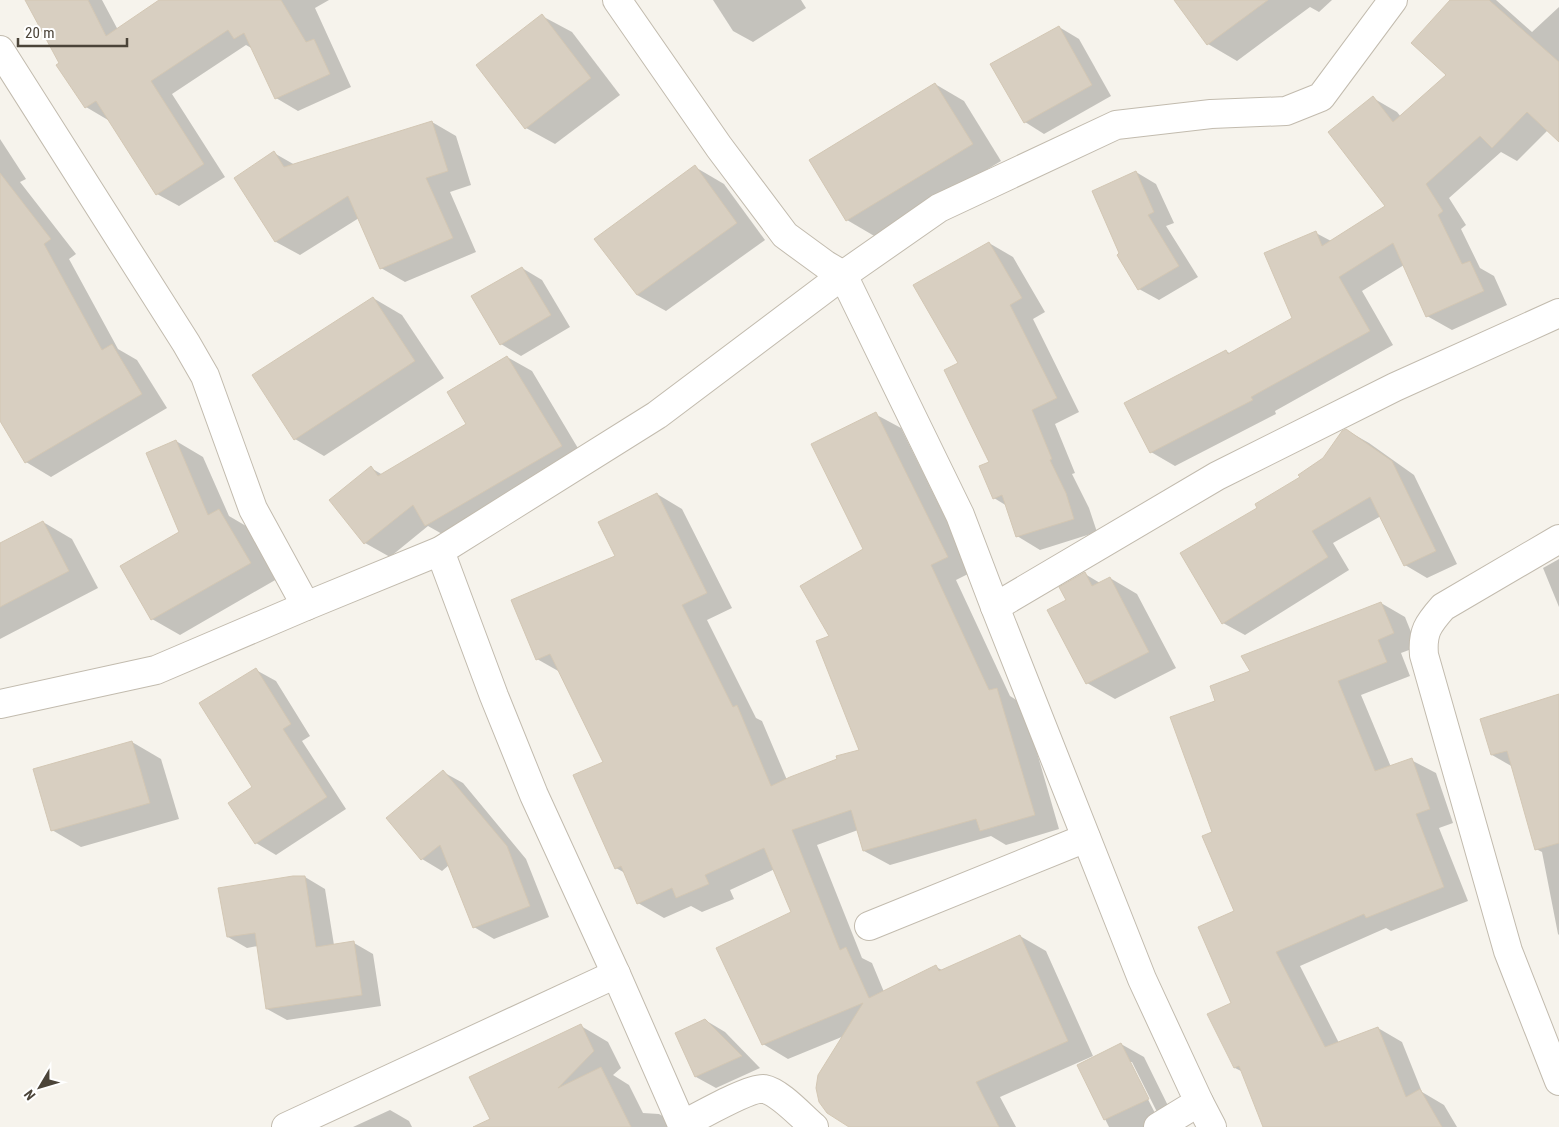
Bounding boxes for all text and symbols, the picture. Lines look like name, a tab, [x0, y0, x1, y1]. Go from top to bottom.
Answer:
scale bar	[18, 15, 126, 47]
text: 20 m	[25, 24, 55, 42]
north arrow	[15, 1062, 65, 1112]
text: N	[21, 1087, 39, 1103]

